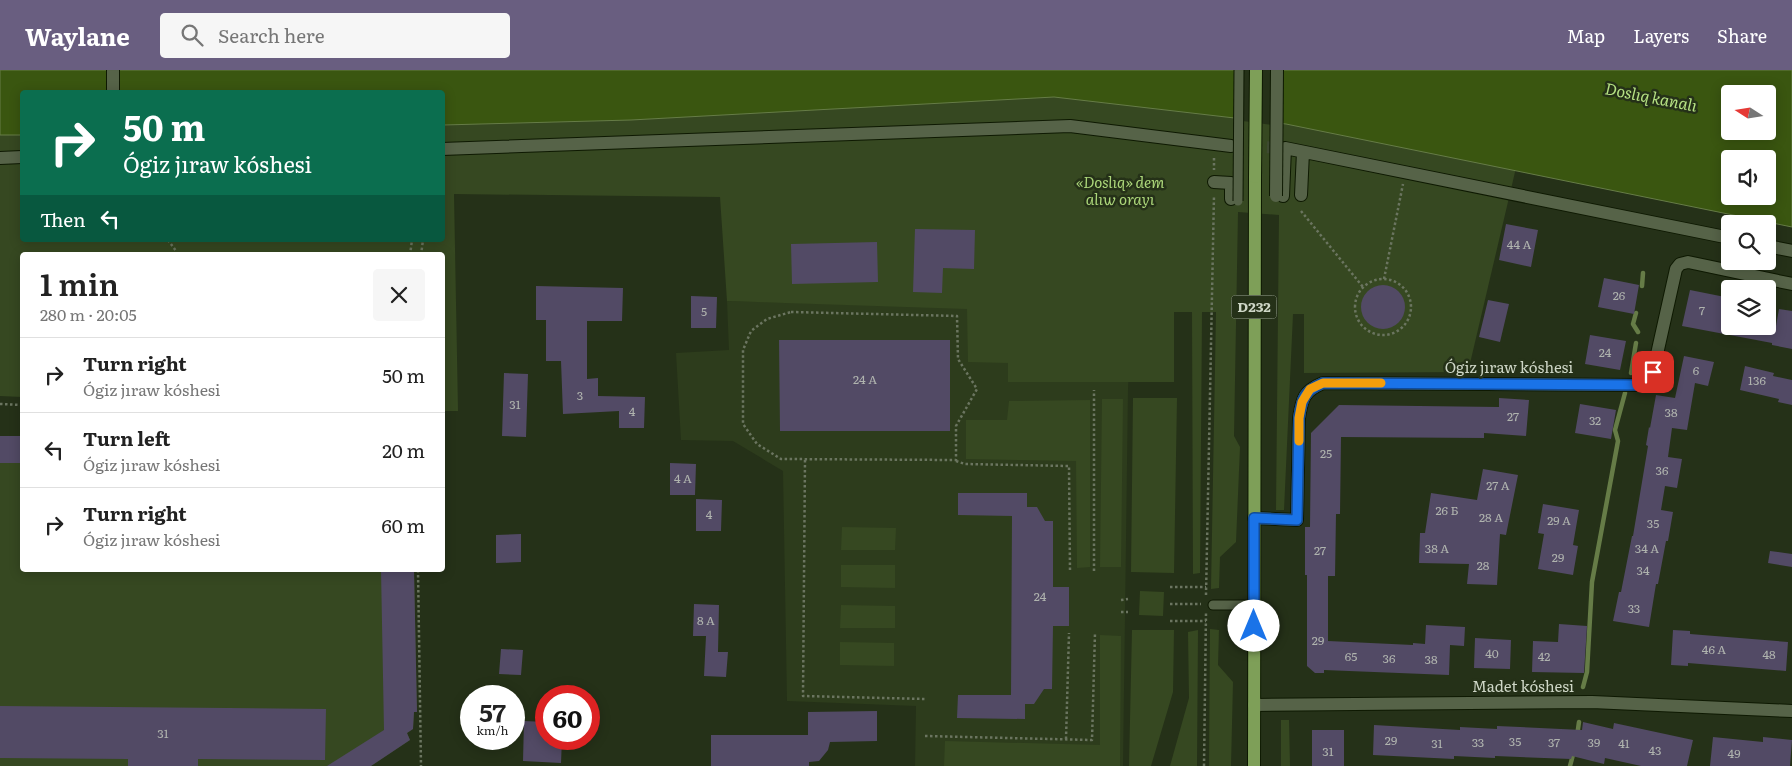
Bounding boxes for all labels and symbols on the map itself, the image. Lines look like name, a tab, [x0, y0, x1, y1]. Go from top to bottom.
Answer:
water label: Doslıq kanalı	[1603, 75, 1699, 117]
north arrow	[1721, 85, 1776, 140]
park label: «Doslıq» dem alıw orayı	[1076, 170, 1164, 210]
house number: 44 А	[1507, 235, 1531, 253]
house number: 26	[1613, 286, 1626, 304]
road number: D232	[1232, 296, 1276, 318]
house number: 7	[1699, 301, 1705, 319]
house number: 5	[701, 302, 707, 320]
house number: 24	[1599, 343, 1612, 361]
pin	[1632, 351, 1674, 393]
street label: Ógiz jıraw kóshesi	[1445, 355, 1573, 378]
house number: 6	[1693, 361, 1700, 379]
house number: 24 А	[853, 370, 877, 388]
house number: 136	[1748, 371, 1766, 389]
house number: 3	[577, 386, 583, 404]
house number: 31	[509, 395, 521, 413]
house number: 4	[629, 402, 636, 420]
house number: 38	[1664, 403, 1678, 421]
house number: 27	[1507, 407, 1519, 425]
house number: 32	[1589, 411, 1601, 429]
house number: 25	[1320, 444, 1332, 462]
house number: 36	[1656, 461, 1669, 479]
house number: 4 А	[674, 469, 692, 487]
house number: 27 А	[1486, 476, 1510, 494]
house number: 26 Б	[1436, 501, 1458, 519]
house number: 4	[706, 505, 713, 523]
house number: 28 А	[1479, 508, 1503, 526]
house number: 29 А	[1547, 511, 1571, 529]
house number: 35	[1647, 514, 1659, 532]
house number: 38 А	[1425, 539, 1449, 557]
house number: 34 А	[1635, 539, 1659, 557]
house number: 27	[1314, 541, 1326, 559]
house number: 29	[1552, 548, 1564, 566]
house number: 28	[1477, 556, 1490, 574]
house number: 34	[1636, 561, 1650, 579]
house number: 24	[1034, 587, 1047, 605]
position arrow	[1227, 599, 1279, 651]
house number: 33	[1628, 599, 1640, 617]
house number: 8 А	[697, 611, 715, 629]
house number: 29	[1312, 631, 1324, 649]
house number: 46 А	[1702, 640, 1726, 658]
house number: 40	[1485, 644, 1499, 662]
house number: 48	[1762, 645, 1776, 663]
house number: 65	[1345, 647, 1357, 665]
house number: 42	[1538, 647, 1550, 665]
house number: 36	[1383, 649, 1396, 667]
house number: 38	[1424, 650, 1438, 668]
street label: Madet kóshesi	[1472, 674, 1574, 697]
speed limit sign: 60	[535, 685, 600, 750]
house number: 31	[157, 724, 169, 742]
house number: 29	[1385, 731, 1397, 749]
house number: 35	[1509, 732, 1521, 750]
house number: 33	[1472, 733, 1484, 751]
house number: 37	[1548, 733, 1560, 751]
house number: 39	[1588, 733, 1600, 751]
house number: 31	[1431, 734, 1443, 752]
house number: 41	[1618, 734, 1630, 752]
house number: 43	[1648, 741, 1662, 759]
house number: 31	[1322, 742, 1334, 760]
house number: 49	[1728, 744, 1740, 762]

